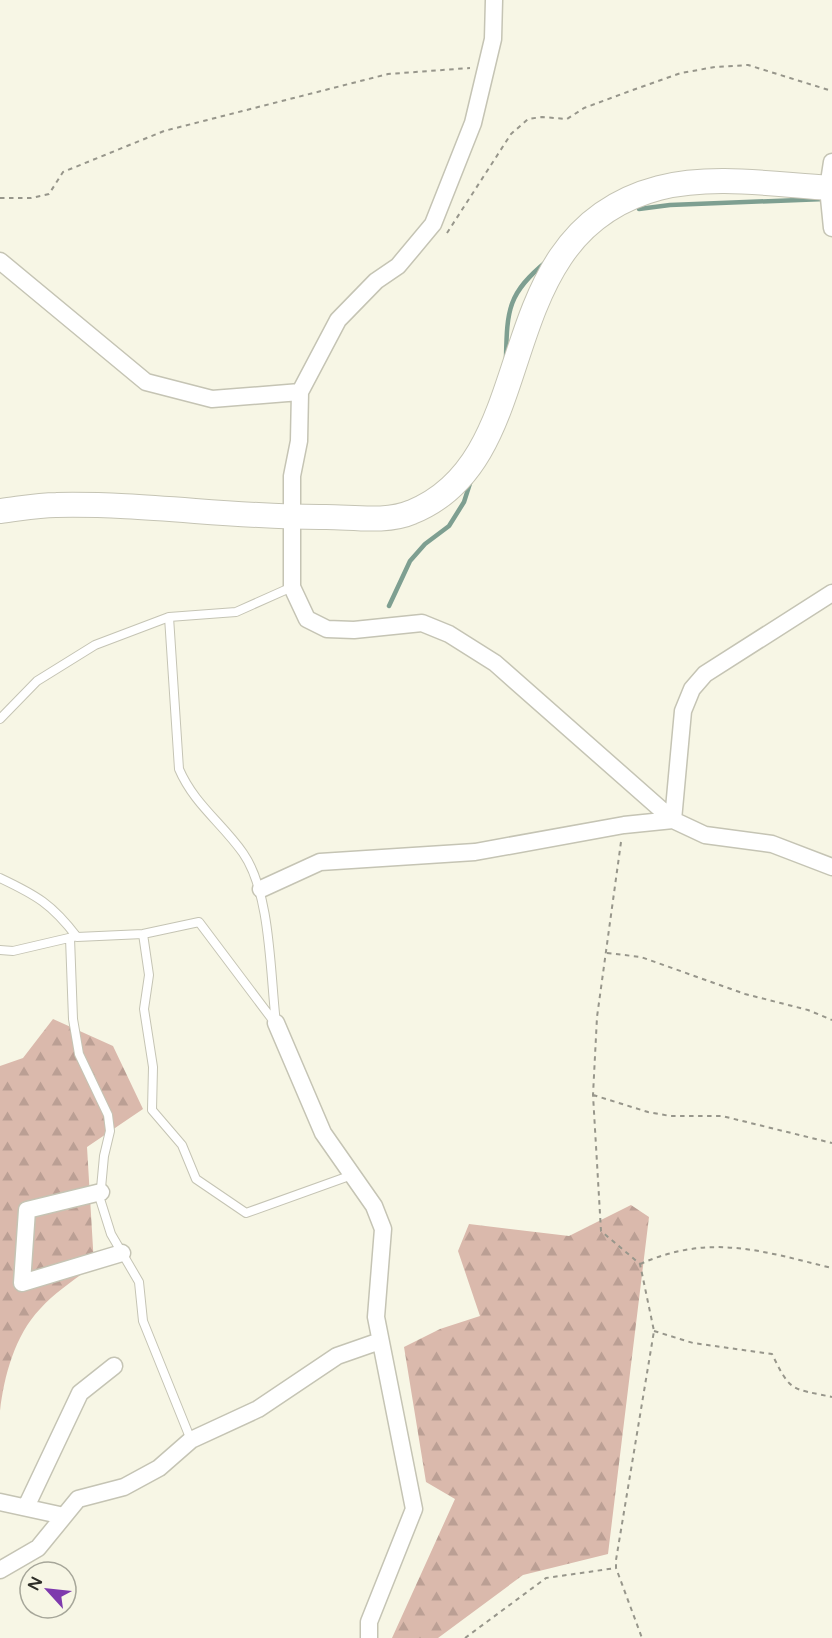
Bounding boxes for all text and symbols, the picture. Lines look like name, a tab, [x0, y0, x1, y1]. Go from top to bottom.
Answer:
north arrow	[18, 1560, 78, 1620]
text: N	[24, 1573, 47, 1594]

